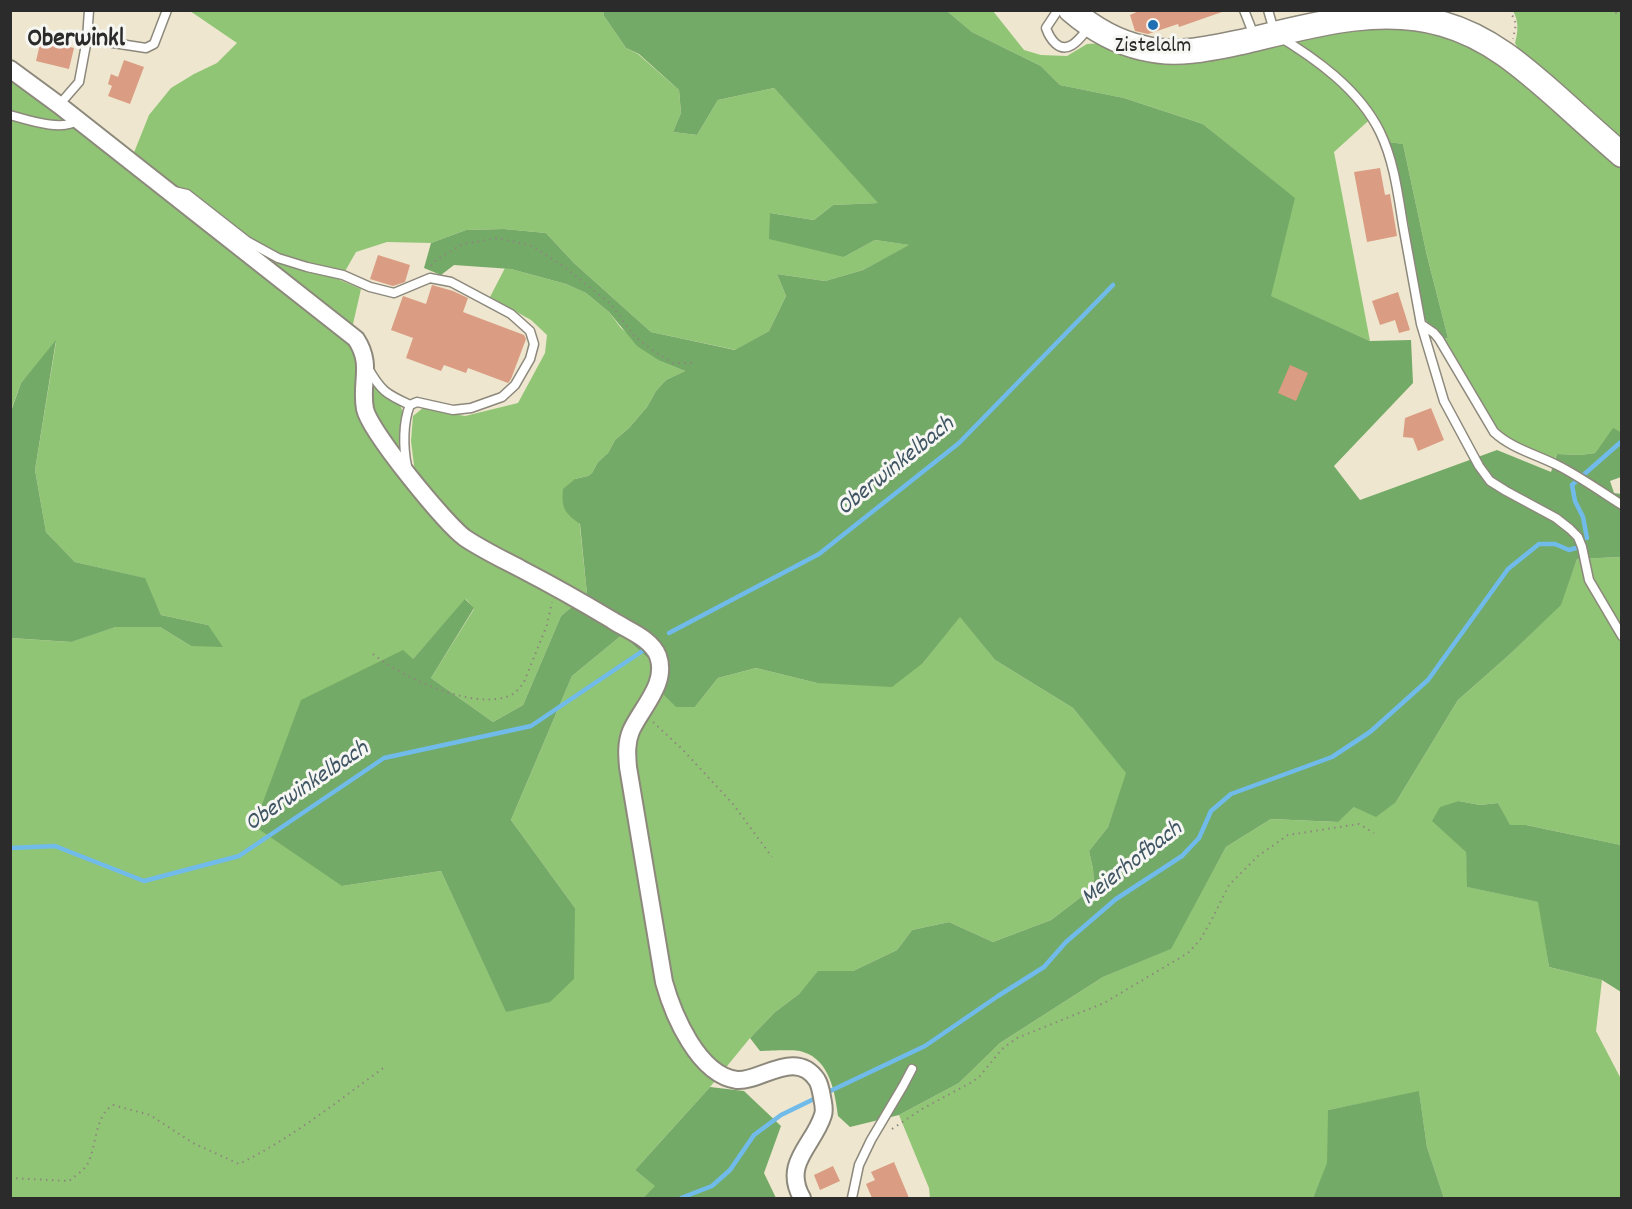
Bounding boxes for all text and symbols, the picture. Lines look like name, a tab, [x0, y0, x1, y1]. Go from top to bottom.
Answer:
marker: Zistelalm	[1146, 18, 1160, 32]
district label: Oberwinkl	[27, 25, 125, 57]
place label: Zistelalm	[1115, 35, 1191, 61]
water label: Oberwinkelbach	[832, 412, 962, 524]
water label: Oberwinkelbach	[241, 736, 375, 840]
water label: Meierhofbach	[1077, 816, 1189, 914]

